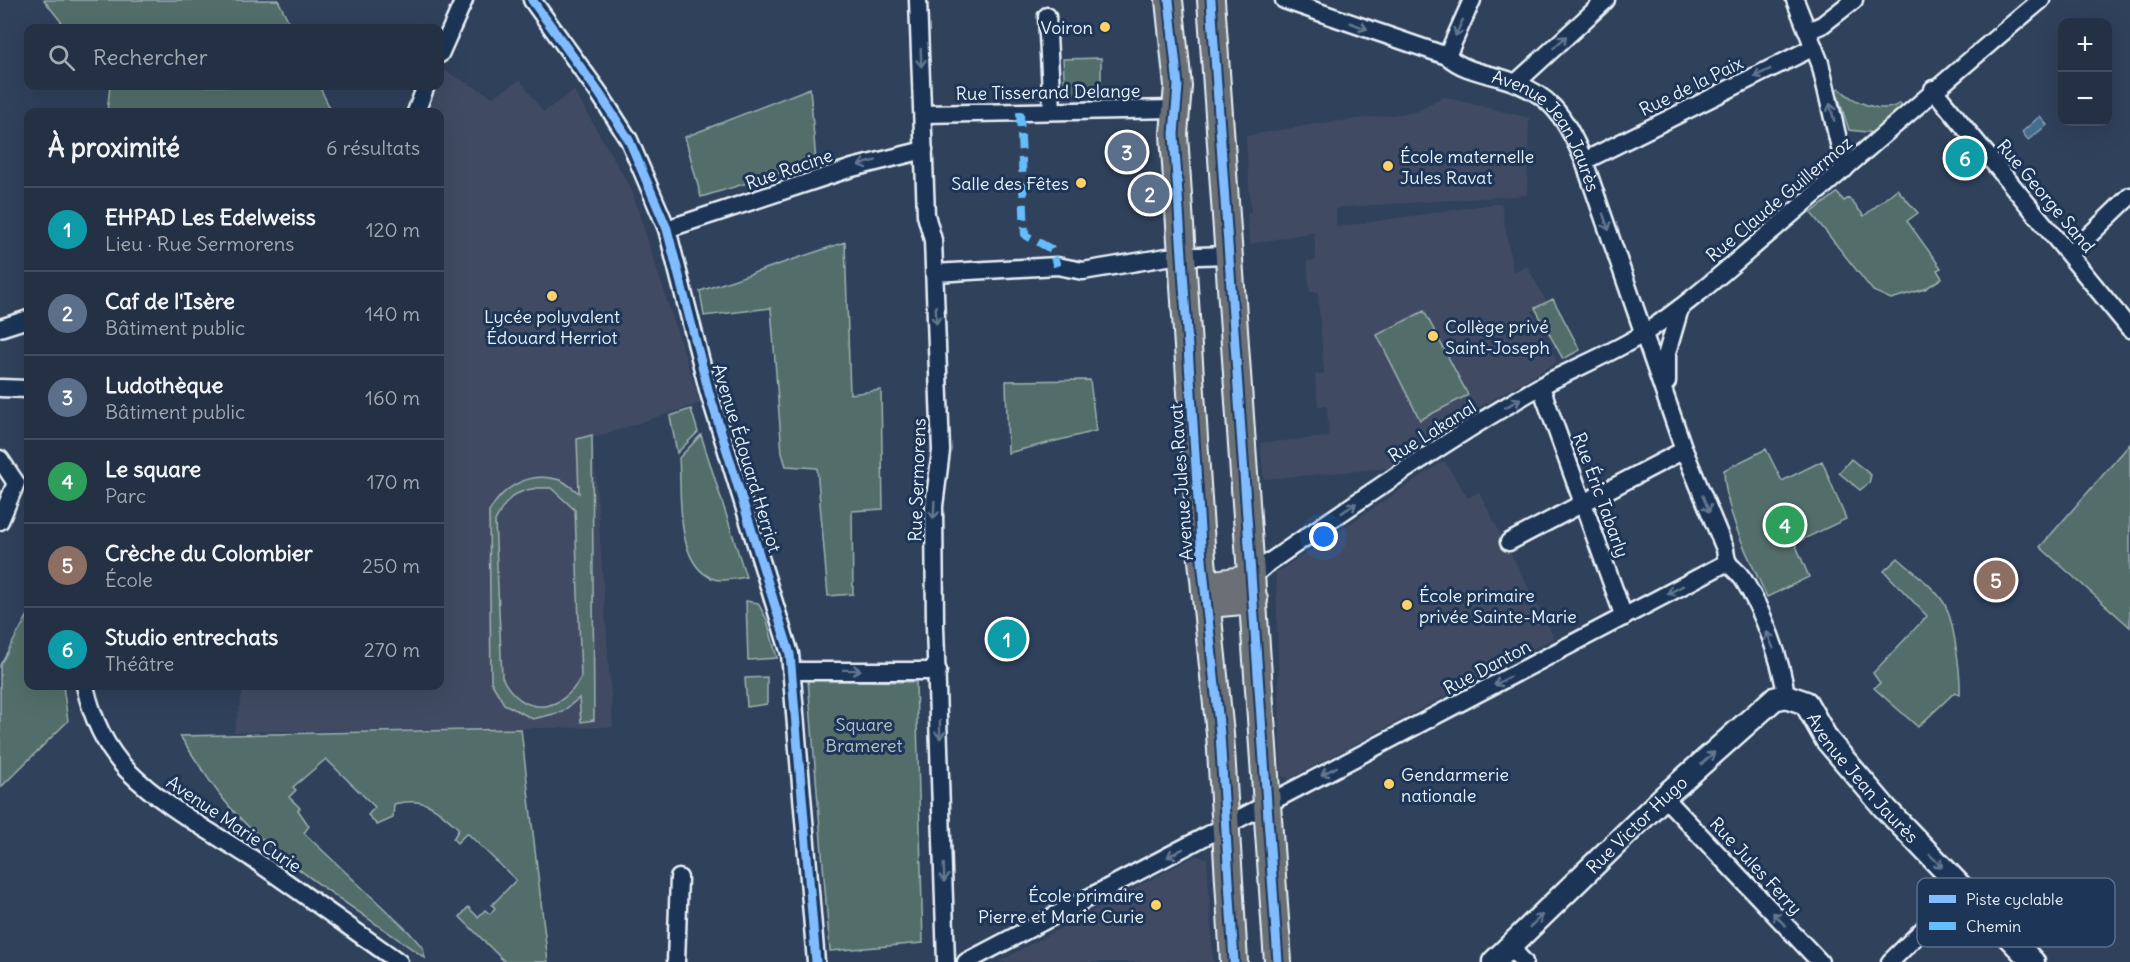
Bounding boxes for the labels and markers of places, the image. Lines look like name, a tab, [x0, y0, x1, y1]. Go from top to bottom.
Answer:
place label: Voiron	[1041, 16, 1093, 39]
marker: Voiron	[1098, 20, 1112, 34]
pin: 3	[1108, 130, 1146, 174]
pin: 6	[1946, 136, 1984, 180]
place label: École maternelle Jules Ravat	[1400, 145, 1534, 189]
marker: École maternelle Jules Ravat	[1381, 159, 1395, 173]
place label: Salle des Fêtes	[951, 172, 1069, 195]
pin: 2	[1130, 172, 1170, 216]
marker: Salle des Fêtes	[1074, 176, 1088, 190]
marker: Lycée polyvalent Édouard Herriot	[545, 289, 559, 303]
place label: Lycée polyvalent Édouard Herriot	[484, 305, 620, 349]
place label: Collège privé Saint-Joseph	[1445, 315, 1550, 359]
marker: Collège privé Saint-Joseph	[1426, 329, 1440, 343]
pin: 4	[1766, 502, 1804, 548]
pin: 5	[1976, 558, 2016, 602]
place label: École primaire privée Sainte-Marie	[1419, 584, 1577, 628]
marker: École primaire privée Sainte-Marie	[1400, 598, 1414, 612]
pin: 1	[988, 616, 1026, 662]
place label: Gendarmerie nationale	[1401, 763, 1509, 807]
marker: Gendarmerie nationale	[1382, 777, 1396, 791]
place label: École primaire Pierre et Marie Curie	[978, 884, 1144, 928]
marker: École primaire Pierre et Marie Curie	[1149, 898, 1163, 912]

